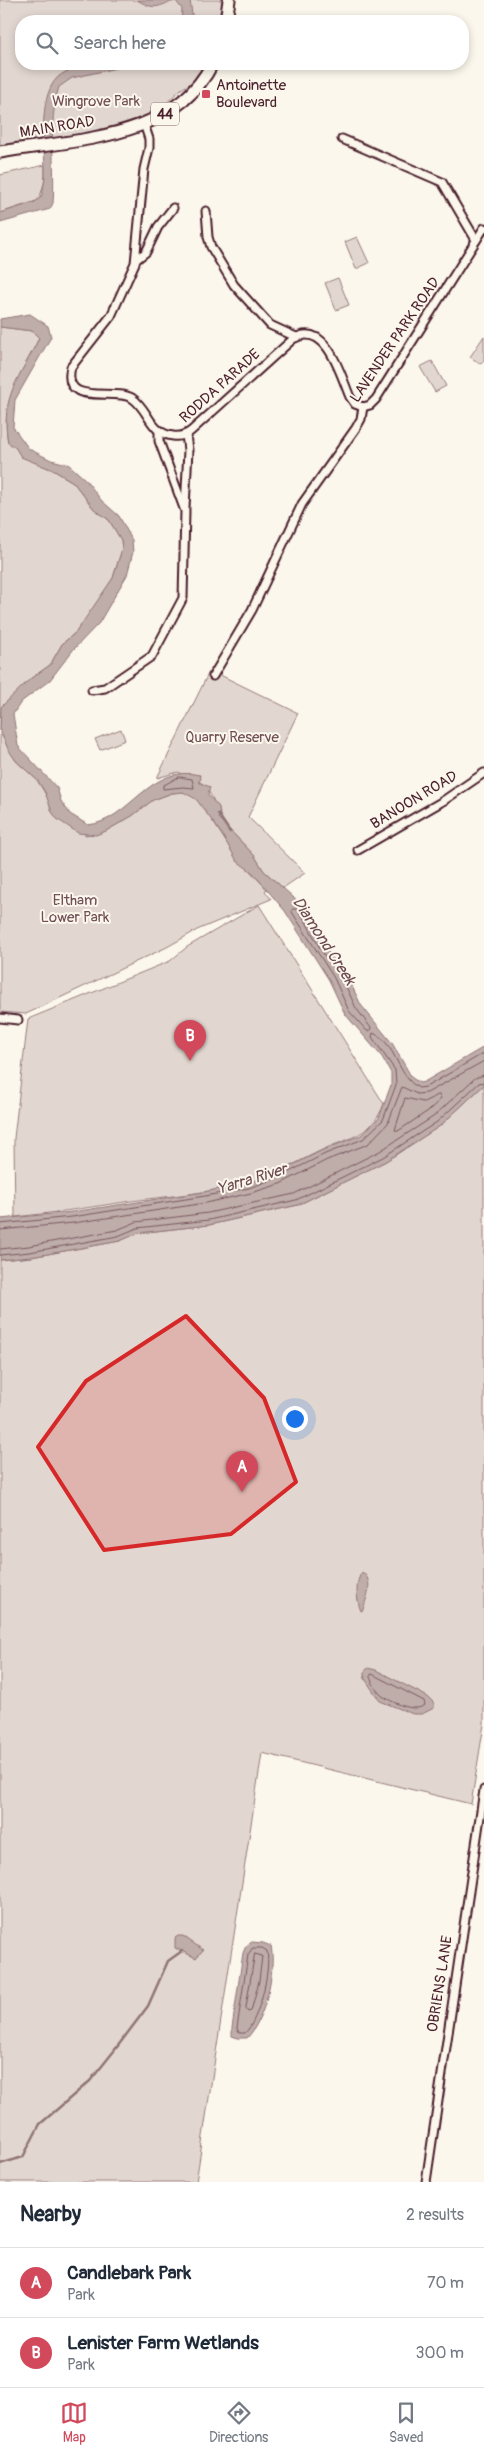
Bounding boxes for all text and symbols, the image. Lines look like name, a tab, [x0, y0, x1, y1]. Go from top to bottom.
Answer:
search box	[15, 15, 469, 70]
icon: search	[33, 29, 61, 57]
text: Search here	[73, 31, 166, 55]
place label: Antoinette Boulevard	[216, 76, 287, 112]
marker: Antoinette Boulevard	[200, 88, 212, 100]
park label: Wingrove Park	[52, 92, 141, 111]
road number: 44	[151, 102, 179, 126]
street label: MAIN ROAD	[18, 112, 96, 142]
street label: LAVENDER PARK ROAD	[346, 274, 444, 406]
street label: RODDA PARADE	[176, 345, 264, 427]
park label: Quarry Reserve	[185, 728, 279, 747]
street label: BANOON ROAD	[367, 767, 461, 833]
park label: Eltham Lower Park	[41, 891, 110, 927]
water label: Diamond Creek	[288, 893, 361, 990]
pin: B	[174, 1020, 206, 1061]
water label: Yarra River	[215, 1158, 291, 1199]
your location	[282, 1406, 308, 1432]
pin: A	[226, 1451, 258, 1492]
street label: OBRIENS LANE	[423, 1934, 457, 2034]
text: Nearby	[20, 2201, 81, 2228]
text: 2 results	[406, 2205, 464, 2225]
text: Candlebark Park	[67, 2261, 191, 2285]
text: A	[31, 2273, 41, 2293]
text: 70 m	[427, 2273, 464, 2293]
text: Park	[67, 2285, 95, 2305]
text: Lenister Farm Wetlands	[67, 2331, 259, 2355]
text: B	[31, 2343, 41, 2363]
text: 300 m	[416, 2343, 464, 2363]
text: Park	[67, 2355, 95, 2375]
tab: Map	[60, 2399, 88, 2446]
tab: Directions	[209, 2399, 268, 2446]
tab: Saved	[389, 2399, 424, 2446]

